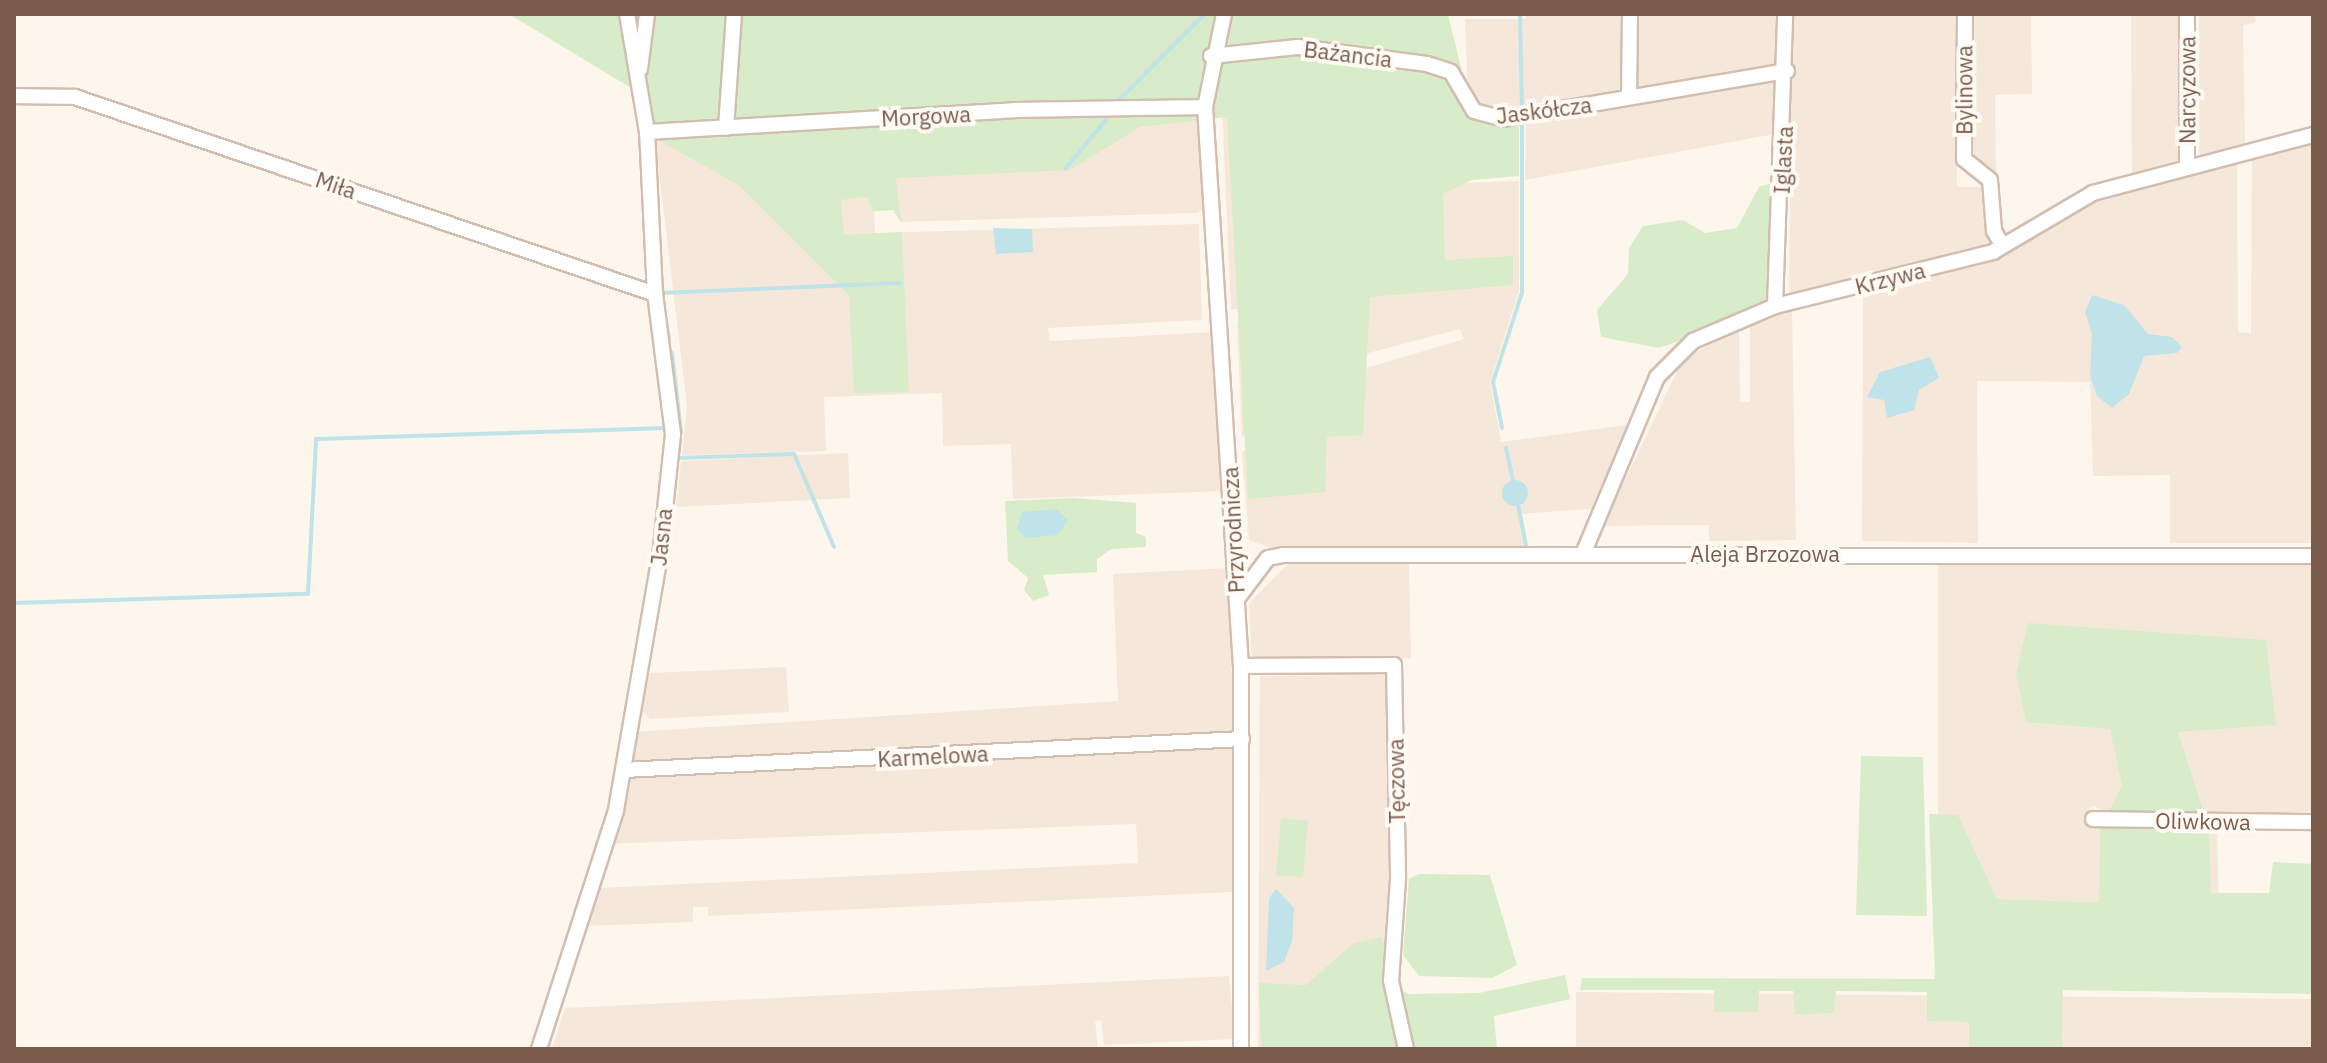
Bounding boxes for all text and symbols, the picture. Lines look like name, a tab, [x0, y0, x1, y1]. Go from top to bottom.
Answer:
street label: Bażancia	[1302, 35, 1394, 73]
street label: Narcyzowa	[2174, 36, 2200, 144]
street label: Bylinowa	[1951, 45, 1977, 135]
street label: Jaskółcza	[1495, 91, 1593, 129]
street label: Morgowa	[880, 100, 972, 132]
street label: Iglasta	[1768, 125, 1798, 195]
street label: Miła	[312, 166, 360, 204]
street label: Krzywa	[1852, 257, 1928, 299]
street label: Przyrodnicza	[1217, 466, 1249, 594]
street label: Jasna	[645, 507, 677, 567]
street label: Aleja Brzozowa	[1690, 541, 1840, 567]
street label: Tęczowa	[1382, 738, 1410, 824]
street label: Karmelowa	[877, 740, 989, 772]
street label: Oliwkowa	[2155, 807, 2251, 835]

